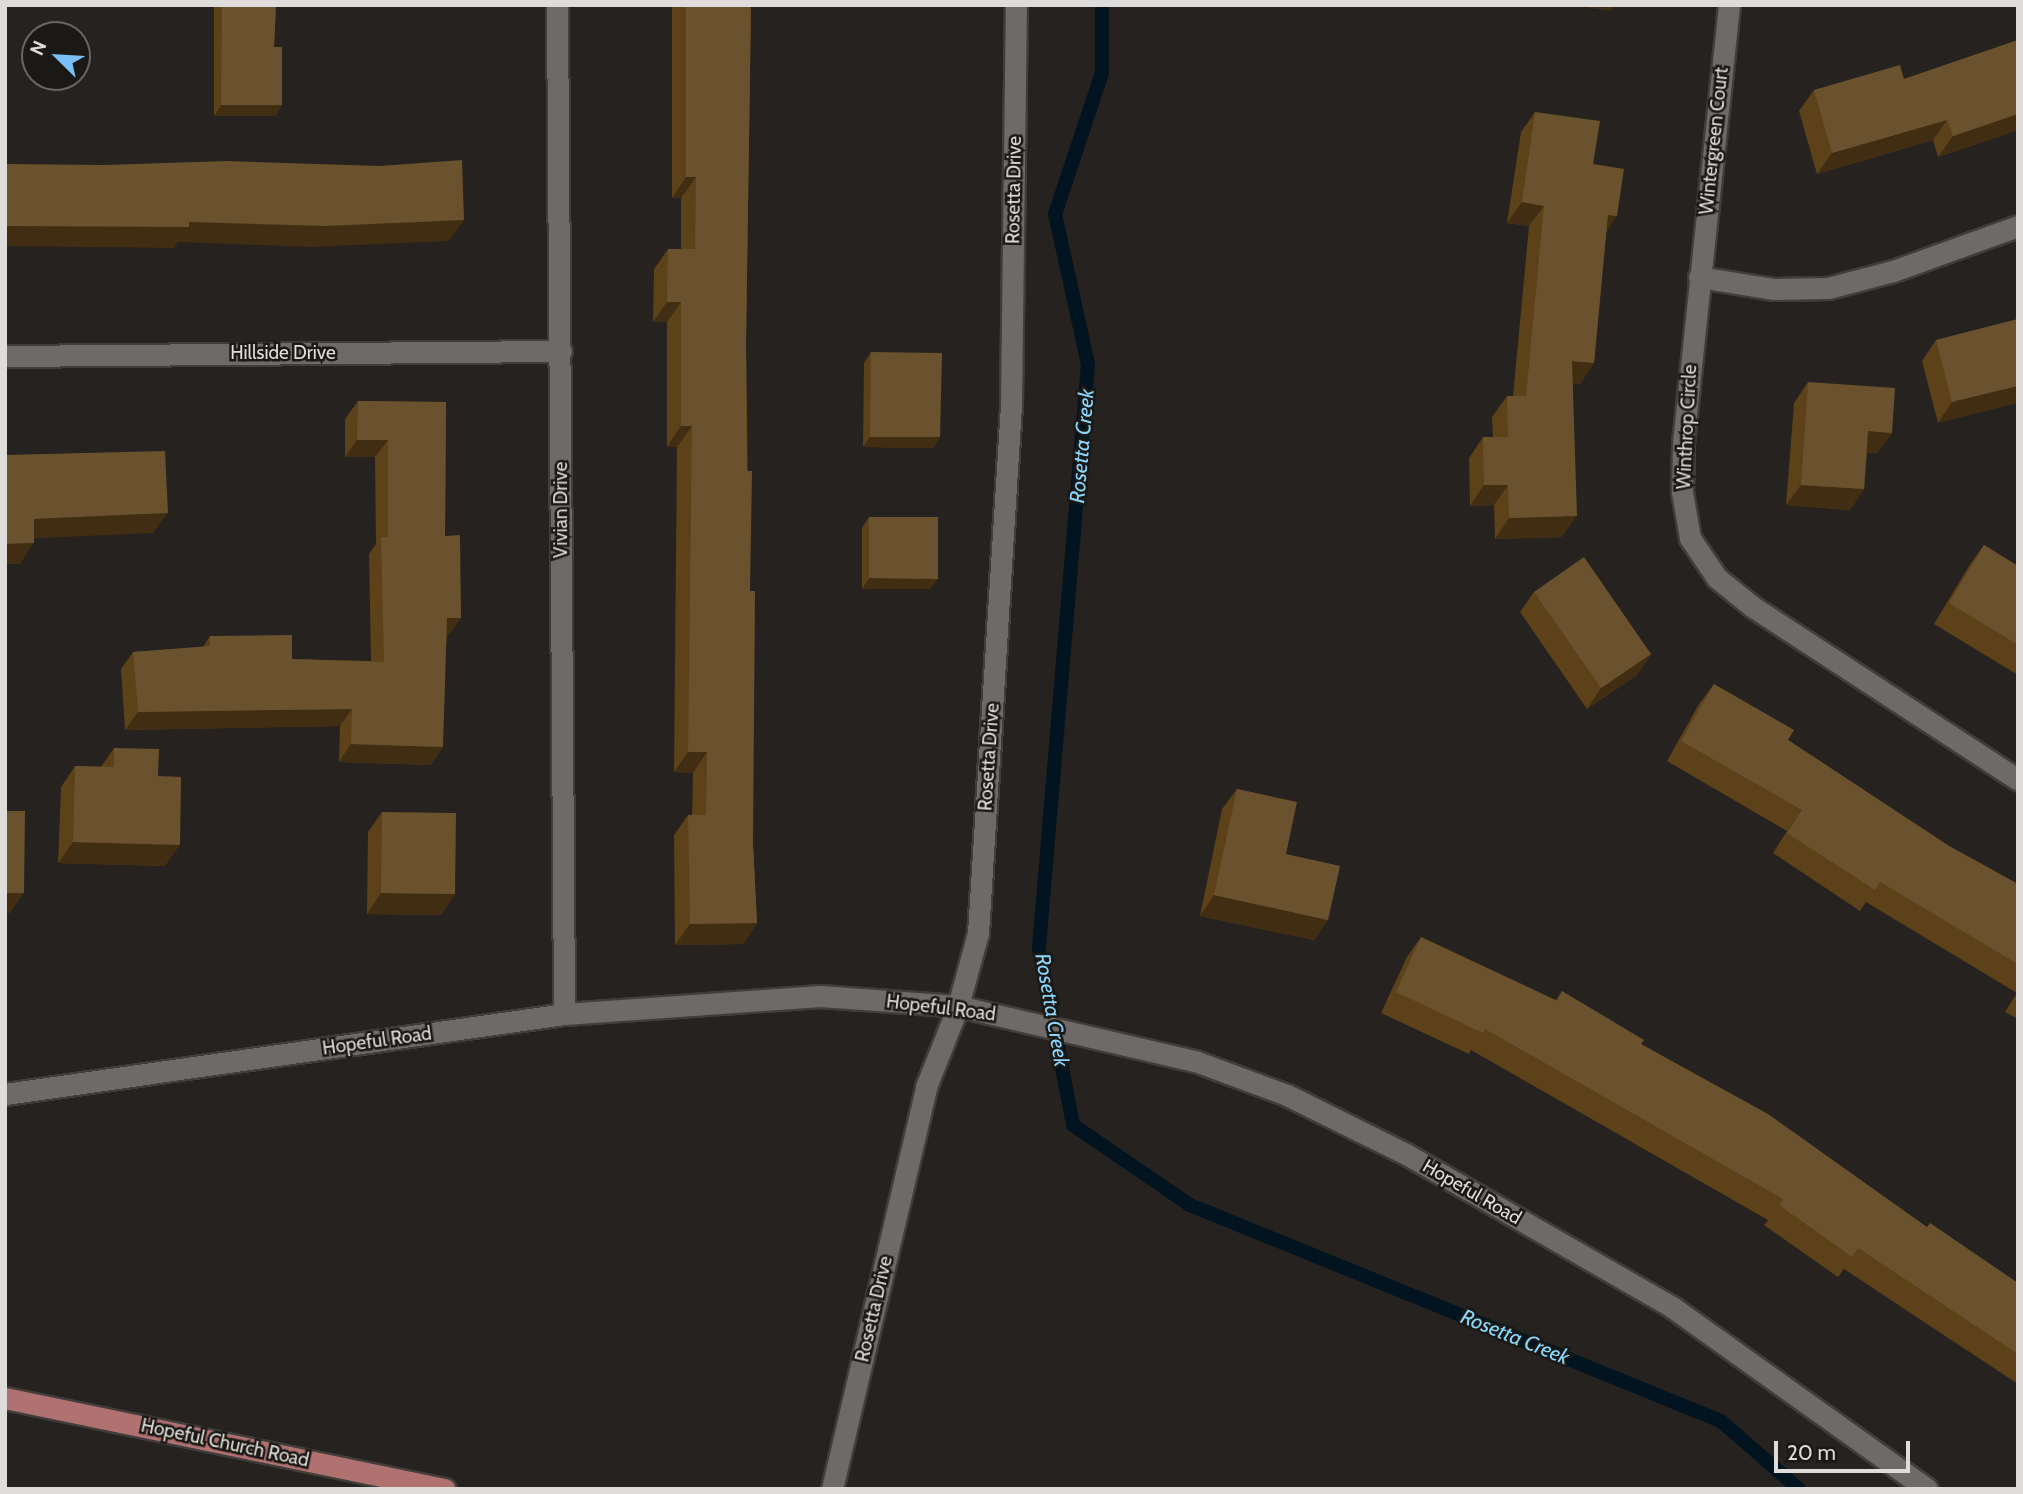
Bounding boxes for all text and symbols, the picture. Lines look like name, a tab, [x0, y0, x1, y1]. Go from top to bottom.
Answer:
north arrow	[21, 21, 91, 91]
text: N	[25, 37, 51, 59]
street label: Wintergreen Court	[1695, 66, 1733, 216]
street label: Rosetta Drive	[1002, 136, 1026, 244]
street label: Hillside Drive	[230, 342, 336, 364]
street label: Winthrop Circle	[1672, 364, 1702, 490]
water label: Rosetta Creek	[1064, 388, 1100, 504]
street label: Vivian Drive	[550, 462, 572, 558]
street label: Rosetta Drive	[974, 702, 1004, 812]
water label: Rosetta Creek	[1030, 951, 1074, 1069]
street label: Hopeful Road	[885, 990, 997, 1026]
street label: Hopeful Road	[321, 1022, 433, 1060]
street label: Hopeful Road	[1419, 1155, 1525, 1229]
street label: Rosetta Drive	[851, 1254, 897, 1364]
water label: Rosetta Creek	[1457, 1304, 1573, 1370]
street label: Hopeful Church Road	[139, 1414, 311, 1472]
scale bar	[1778, 1428, 1914, 1472]
text: 20 m	[1787, 1440, 1836, 1465]

